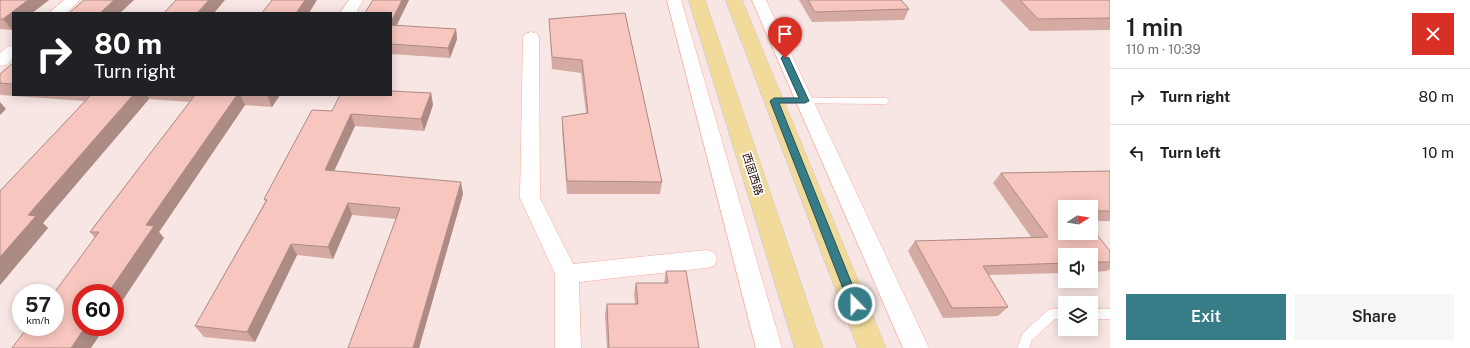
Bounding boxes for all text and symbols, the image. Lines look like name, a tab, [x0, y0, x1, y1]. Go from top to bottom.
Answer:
text: 1 min	[1126, 13, 1183, 41]
button: close	[1412, 13, 1454, 55]
pin	[768, 17, 802, 58]
icon: arrive	[774, 23, 796, 45]
text: 80 m	[94, 27, 162, 60]
icon: right	[28, 28, 80, 80]
text: 110 m · 10:39	[1126, 42, 1201, 57]
text: Turn right	[94, 61, 176, 82]
icon: right	[1126, 86, 1148, 108]
text: Turn right	[1160, 88, 1230, 105]
text: 80 m	[1419, 88, 1454, 105]
icon: left	[1126, 142, 1148, 164]
text: Turn left	[1160, 144, 1221, 161]
text: 10 m	[1422, 144, 1454, 161]
street label: 西固西路	[740, 151, 766, 197]
north arrow	[1058, 200, 1098, 240]
map controls	[1058, 200, 1098, 336]
button: sound	[1058, 248, 1098, 288]
position arrow	[834, 283, 876, 325]
speed limit sign: 60	[72, 284, 124, 336]
text: 57	[25, 293, 51, 317]
button: Exit	[1126, 294, 1286, 340]
button: Share	[1294, 294, 1454, 340]
button: layers	[1058, 296, 1098, 336]
text: km/h	[26, 314, 50, 326]

